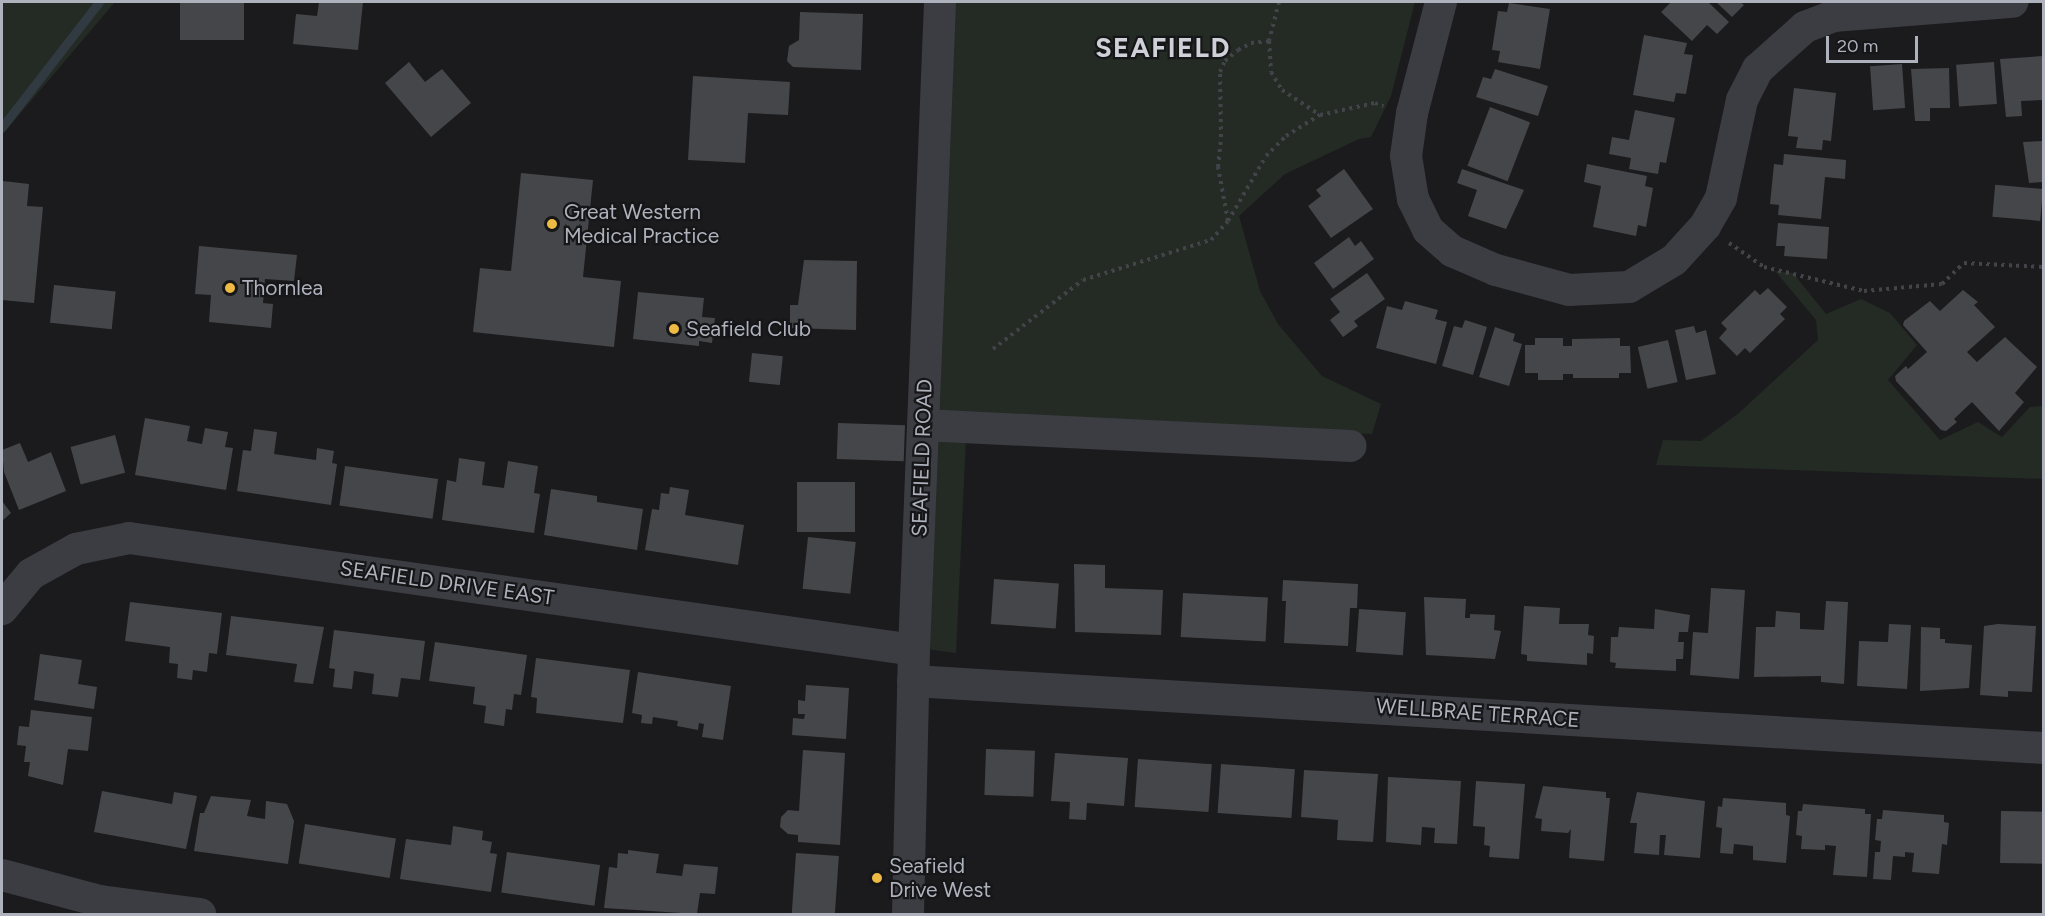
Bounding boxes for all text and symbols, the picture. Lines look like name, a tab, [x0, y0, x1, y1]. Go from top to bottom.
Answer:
scale bar	[1829, 24, 1920, 62]
district label: SEAFIELD	[1095, 32, 1231, 64]
text: 20 m	[1837, 35, 1878, 57]
place label: Great Western Medical Practice	[564, 199, 719, 249]
marker: Great Western Medical Practice	[545, 217, 559, 231]
place label: Thornlea	[242, 275, 323, 301]
marker: Thornlea	[223, 281, 237, 295]
place label: Seafield Club	[686, 316, 811, 342]
marker: Seafield Club	[667, 322, 681, 336]
street label: SEAFIELD ROAD	[907, 379, 937, 537]
street label: SEAFIELD DRIVE EAST	[338, 555, 556, 611]
street label: WELLBRAE TERRACE	[1375, 693, 1581, 733]
place label: Seafield Drive West	[889, 853, 991, 903]
marker: Seafield Drive West	[870, 871, 884, 885]

